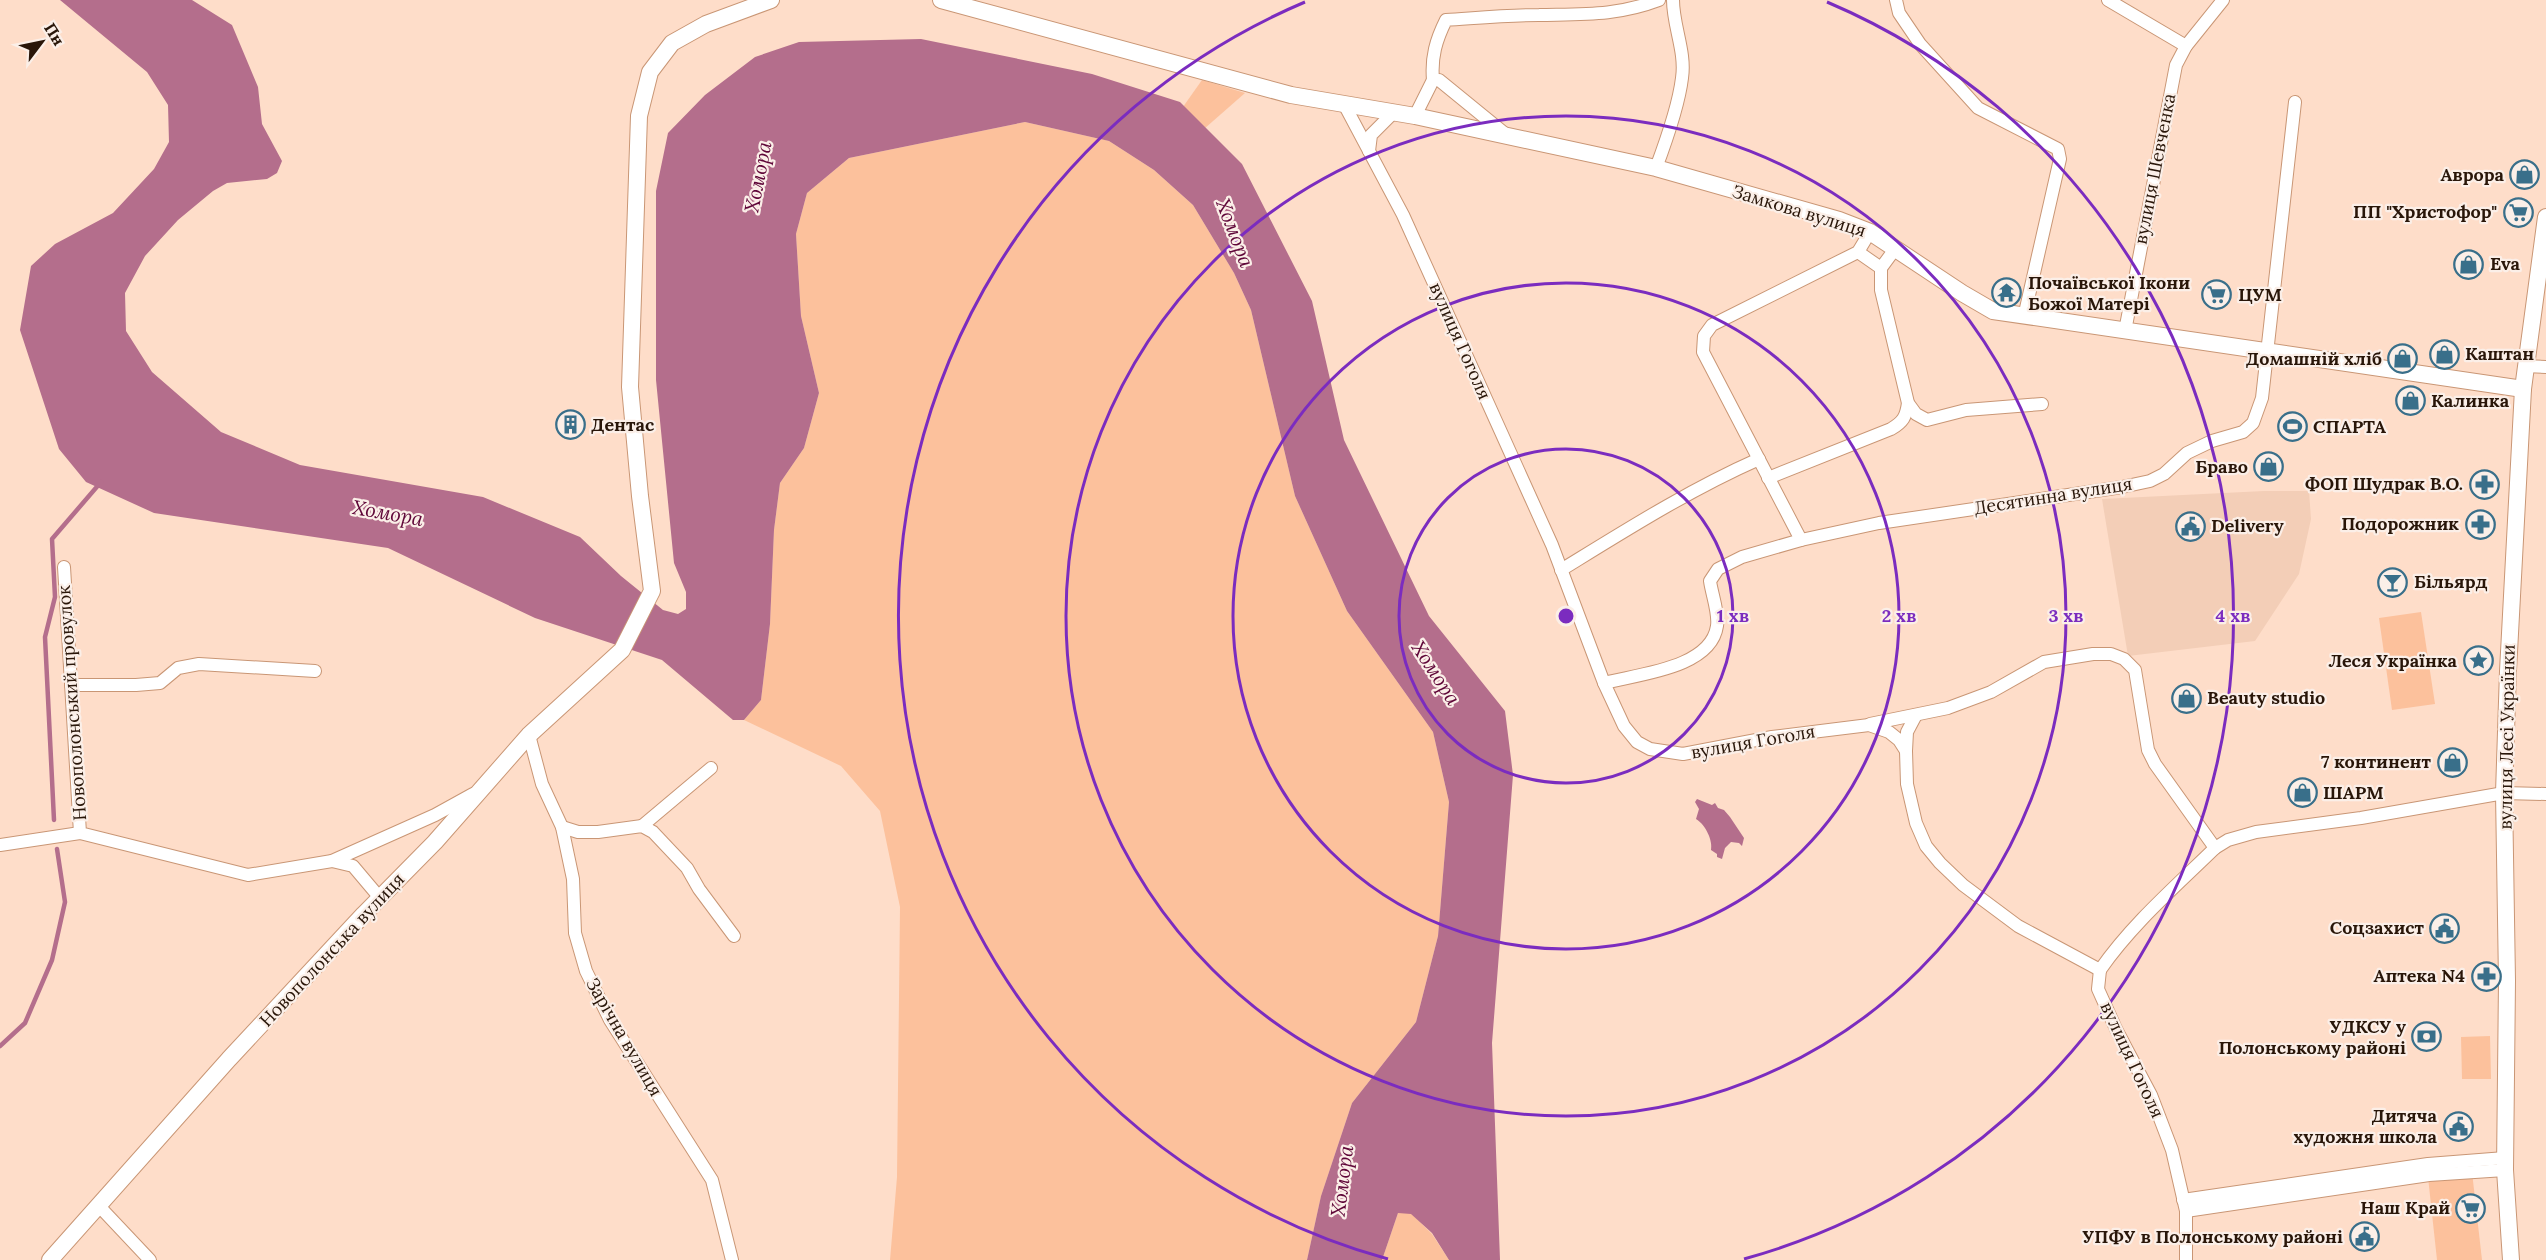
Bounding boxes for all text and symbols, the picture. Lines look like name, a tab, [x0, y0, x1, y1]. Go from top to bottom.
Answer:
north arrow	[12, 12, 72, 72]
text: Пн	[40, 19, 69, 49]
street label: вулиця Шевченка	[2129, 92, 2180, 246]
water label: Хомора	[738, 139, 777, 214]
shop icon: Аврора	[2509, 159, 2541, 191]
place label: Аврора	[2440, 163, 2505, 186]
street label: Замкова вулиця	[1729, 179, 1869, 242]
water label: Хомора	[1211, 195, 1260, 271]
supermarket icon: ПП "Христофор"	[2502, 196, 2534, 228]
place label: ПП "Христофор"	[2353, 200, 2497, 223]
shop icon: Eva	[2453, 248, 2485, 280]
place label: Eva	[2490, 252, 2521, 275]
place label: Почаївської Ікони Божої Матері	[2028, 271, 2190, 315]
temple icon: Почаївської Ікони Божої Матері	[1991, 277, 2023, 309]
street label: вулиця Гоголя	[1424, 279, 1497, 403]
supermarket icon: ЦУМ	[2201, 279, 2233, 311]
place label: ЦУМ	[2238, 283, 2282, 306]
shop icon: Каштан	[2428, 338, 2460, 370]
place label: Каштан	[2465, 342, 2534, 365]
shop icon: Домашній хліб	[2387, 343, 2419, 375]
place label: Домашній хліб	[2246, 347, 2382, 370]
shop icon: Калинка	[2394, 385, 2426, 417]
place label: Калинка	[2431, 389, 2510, 412]
building icon: Дентас	[554, 409, 586, 441]
sports icon: СПАРТА	[2276, 411, 2308, 443]
place label: Дентас	[591, 413, 655, 436]
place label: СПАРТА	[2313, 415, 2386, 438]
shop icon: Браво	[2253, 451, 2285, 483]
place label: Браво	[2195, 455, 2248, 478]
pharmacy icon: ФОП Шудрак В.О.	[2468, 468, 2500, 500]
street label: Десятинна вулиця	[1972, 472, 2134, 519]
place label: ФОП Шудрак В.О.	[2305, 472, 2463, 495]
water label: Хомора	[351, 494, 425, 531]
pharmacy icon: Подорожник	[2464, 508, 2496, 540]
public building icon: Delivery	[2174, 510, 2206, 542]
place label: Подорожник	[2341, 512, 2459, 535]
place label: Delivery	[2211, 514, 2284, 537]
bar icon: Більярд	[2377, 566, 2409, 598]
place label: Більярд	[2414, 570, 2488, 593]
street label: Новополонський провулок	[52, 584, 91, 821]
text: 1 хв	[1717, 604, 1749, 627]
text: 2 хв	[1882, 604, 1916, 627]
text: 3 хв	[2048, 604, 2084, 627]
text: 4 хв	[2216, 604, 2250, 627]
centre of rings	[1556, 606, 1576, 626]
water label: Хомора	[1407, 636, 1466, 709]
street label: вулиця Лесі Українки	[2493, 644, 2520, 830]
place icon: Леся Українка	[2462, 645, 2494, 677]
place label: Леся Українка	[2328, 649, 2458, 672]
shop icon: Beauty studio	[2170, 682, 2202, 714]
place label: Beauty studio	[2207, 686, 2325, 709]
street label: вулиця Гоголя	[1689, 719, 1817, 764]
shop icon: 7 континент	[2436, 746, 2468, 778]
place label: 7 континент	[2321, 750, 2432, 773]
shop icon: ШАРМ	[2286, 777, 2318, 809]
place label: ШАРМ	[2323, 781, 2384, 804]
street label: Новополонська вулиця	[254, 868, 409, 1031]
public building icon: Соцзахист	[2429, 912, 2461, 944]
place label: Соцзахист	[2330, 916, 2425, 939]
pharmacy icon: Аптека N4	[2470, 960, 2502, 992]
place label: Аптека N4	[2374, 964, 2465, 987]
street label: Зарічна вулиця	[581, 973, 668, 1100]
street label: вулиця Гоголя	[2095, 998, 2169, 1122]
place label: УДКСУ у Полонському районi	[2219, 1015, 2406, 1059]
bank icon: УДКСУ у Полонському районi	[2411, 1021, 2443, 1053]
place label: Дитяча художня школа	[2293, 1104, 2438, 1148]
public building icon: Дитяча художня школа	[2442, 1110, 2474, 1142]
water label: Хомора	[1325, 1144, 1358, 1218]
supermarket icon: Наш Край	[2455, 1192, 2487, 1224]
place label: Наш Край	[2360, 1196, 2450, 1219]
public building icon: УПФУ в Полонському районі	[2348, 1221, 2380, 1253]
place label: УПФУ в Полонському районі	[2083, 1225, 2343, 1248]

